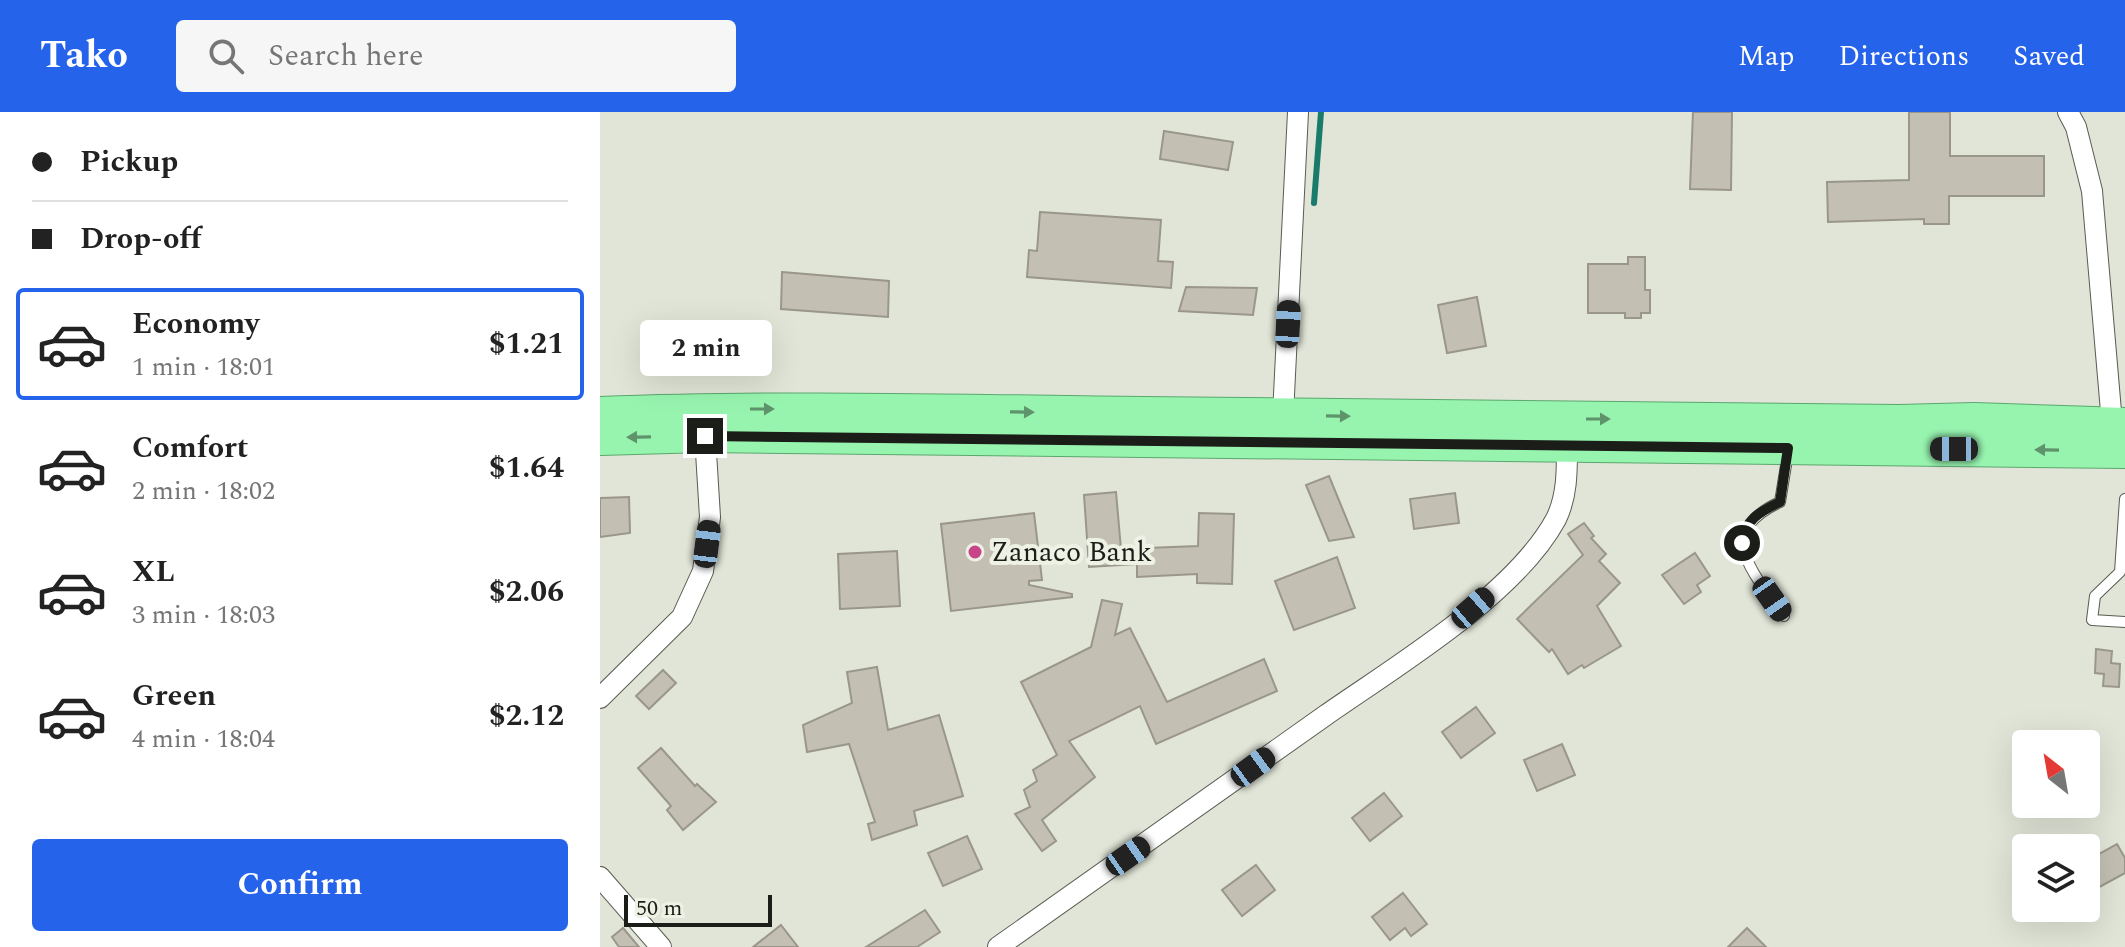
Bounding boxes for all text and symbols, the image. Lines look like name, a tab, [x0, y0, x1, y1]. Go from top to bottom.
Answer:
search box	[176, 20, 736, 92]
text: Tako	[40, 27, 128, 85]
text: Search here	[268, 33, 424, 79]
icon: search	[204, 34, 248, 78]
text: Map	[1738, 35, 1795, 78]
text: Directions	[1839, 35, 1969, 78]
text: Saved	[2013, 35, 2085, 78]
text: Pickup	[80, 139, 178, 185]
text: Drop-off	[80, 216, 201, 262]
car	[1275, 299, 1301, 349]
text: Economy	[132, 301, 259, 347]
icon: car	[36, 308, 108, 380]
callout: 2 min	[639, 320, 771, 376]
text: $1.21	[489, 321, 564, 367]
text: 2 min	[671, 328, 741, 368]
text: 1 min · 18:01	[132, 347, 275, 387]
one-way arrow	[750, 403, 775, 416]
one-way arrow	[1010, 406, 1035, 418]
one-way arrow	[1326, 410, 1351, 422]
one-way arrow	[1586, 412, 1611, 425]
route end	[687, 418, 723, 454]
text: Comfort	[132, 425, 248, 471]
one-way arrow	[626, 431, 651, 443]
icon: car	[36, 432, 108, 504]
car	[1930, 437, 1978, 461]
one-way arrow	[2034, 444, 2059, 457]
text: $1.64	[489, 445, 564, 491]
text: 2 min · 18:02	[132, 471, 275, 511]
car	[692, 519, 722, 569]
route start	[1724, 525, 1760, 561]
place label: Zanaco Bank	[991, 531, 1152, 574]
marker: Zanaco Bank	[966, 543, 984, 561]
text: XL	[132, 549, 175, 595]
icon: car	[36, 556, 108, 628]
text: $2.06	[489, 569, 564, 615]
car	[1748, 572, 1796, 626]
car	[1447, 583, 1499, 633]
text: 3 min · 18:03	[132, 595, 275, 635]
text: Green	[132, 673, 216, 719]
icon: car	[36, 680, 108, 752]
text: $2.12	[489, 693, 564, 739]
text: 4 min · 18:04	[132, 719, 275, 759]
north arrow	[2012, 730, 2100, 818]
map controls	[2012, 730, 2100, 922]
car	[1227, 743, 1279, 791]
car	[1101, 832, 1155, 880]
button: layers	[2012, 834, 2100, 922]
button: Confirm	[32, 839, 568, 931]
scale bar	[624, 891, 772, 927]
text: 50 m	[636, 892, 682, 925]

